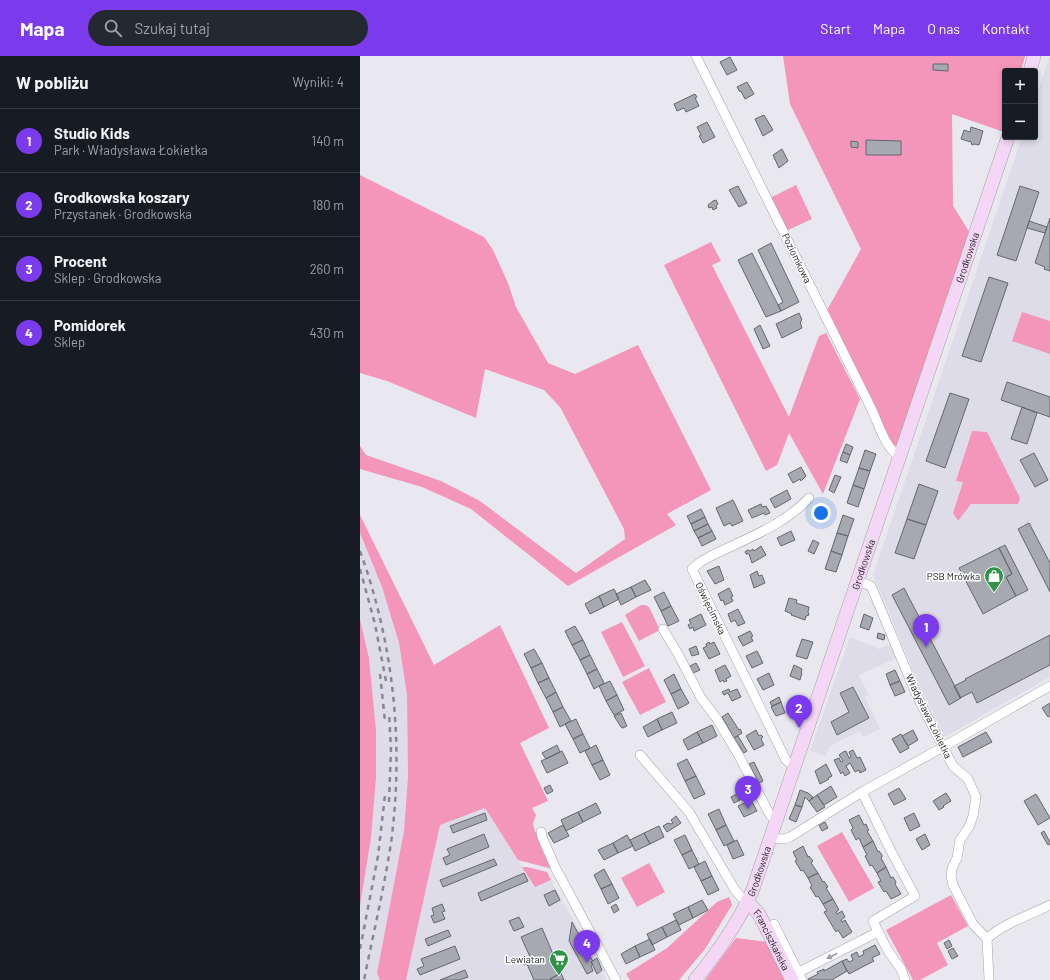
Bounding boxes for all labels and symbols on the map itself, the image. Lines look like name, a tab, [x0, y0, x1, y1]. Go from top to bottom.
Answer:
street label: Poziomkowa	[780, 231, 814, 285]
street label: Grodkowska	[953, 231, 981, 284]
your location	[811, 503, 831, 523]
street label: Grodkowska	[849, 538, 877, 591]
shop icon: PSB Mrówka	[983, 565, 1005, 593]
place label: PSB Mrówka	[927, 570, 980, 582]
street label: Oświęcimska	[693, 580, 729, 636]
pin: 1	[913, 614, 939, 647]
street label: Władysława Łokietka	[903, 672, 955, 760]
pin: 2	[786, 695, 812, 728]
pin: 3	[735, 776, 761, 809]
street label: Grodkowska	[745, 844, 773, 898]
street label: Franciszkańska	[751, 906, 792, 972]
pin: 4	[574, 930, 600, 963]
supermarket icon: Lewiatan	[548, 948, 570, 976]
one-way arrow	[826, 952, 838, 959]
place label: Lewiatan	[505, 953, 545, 965]

